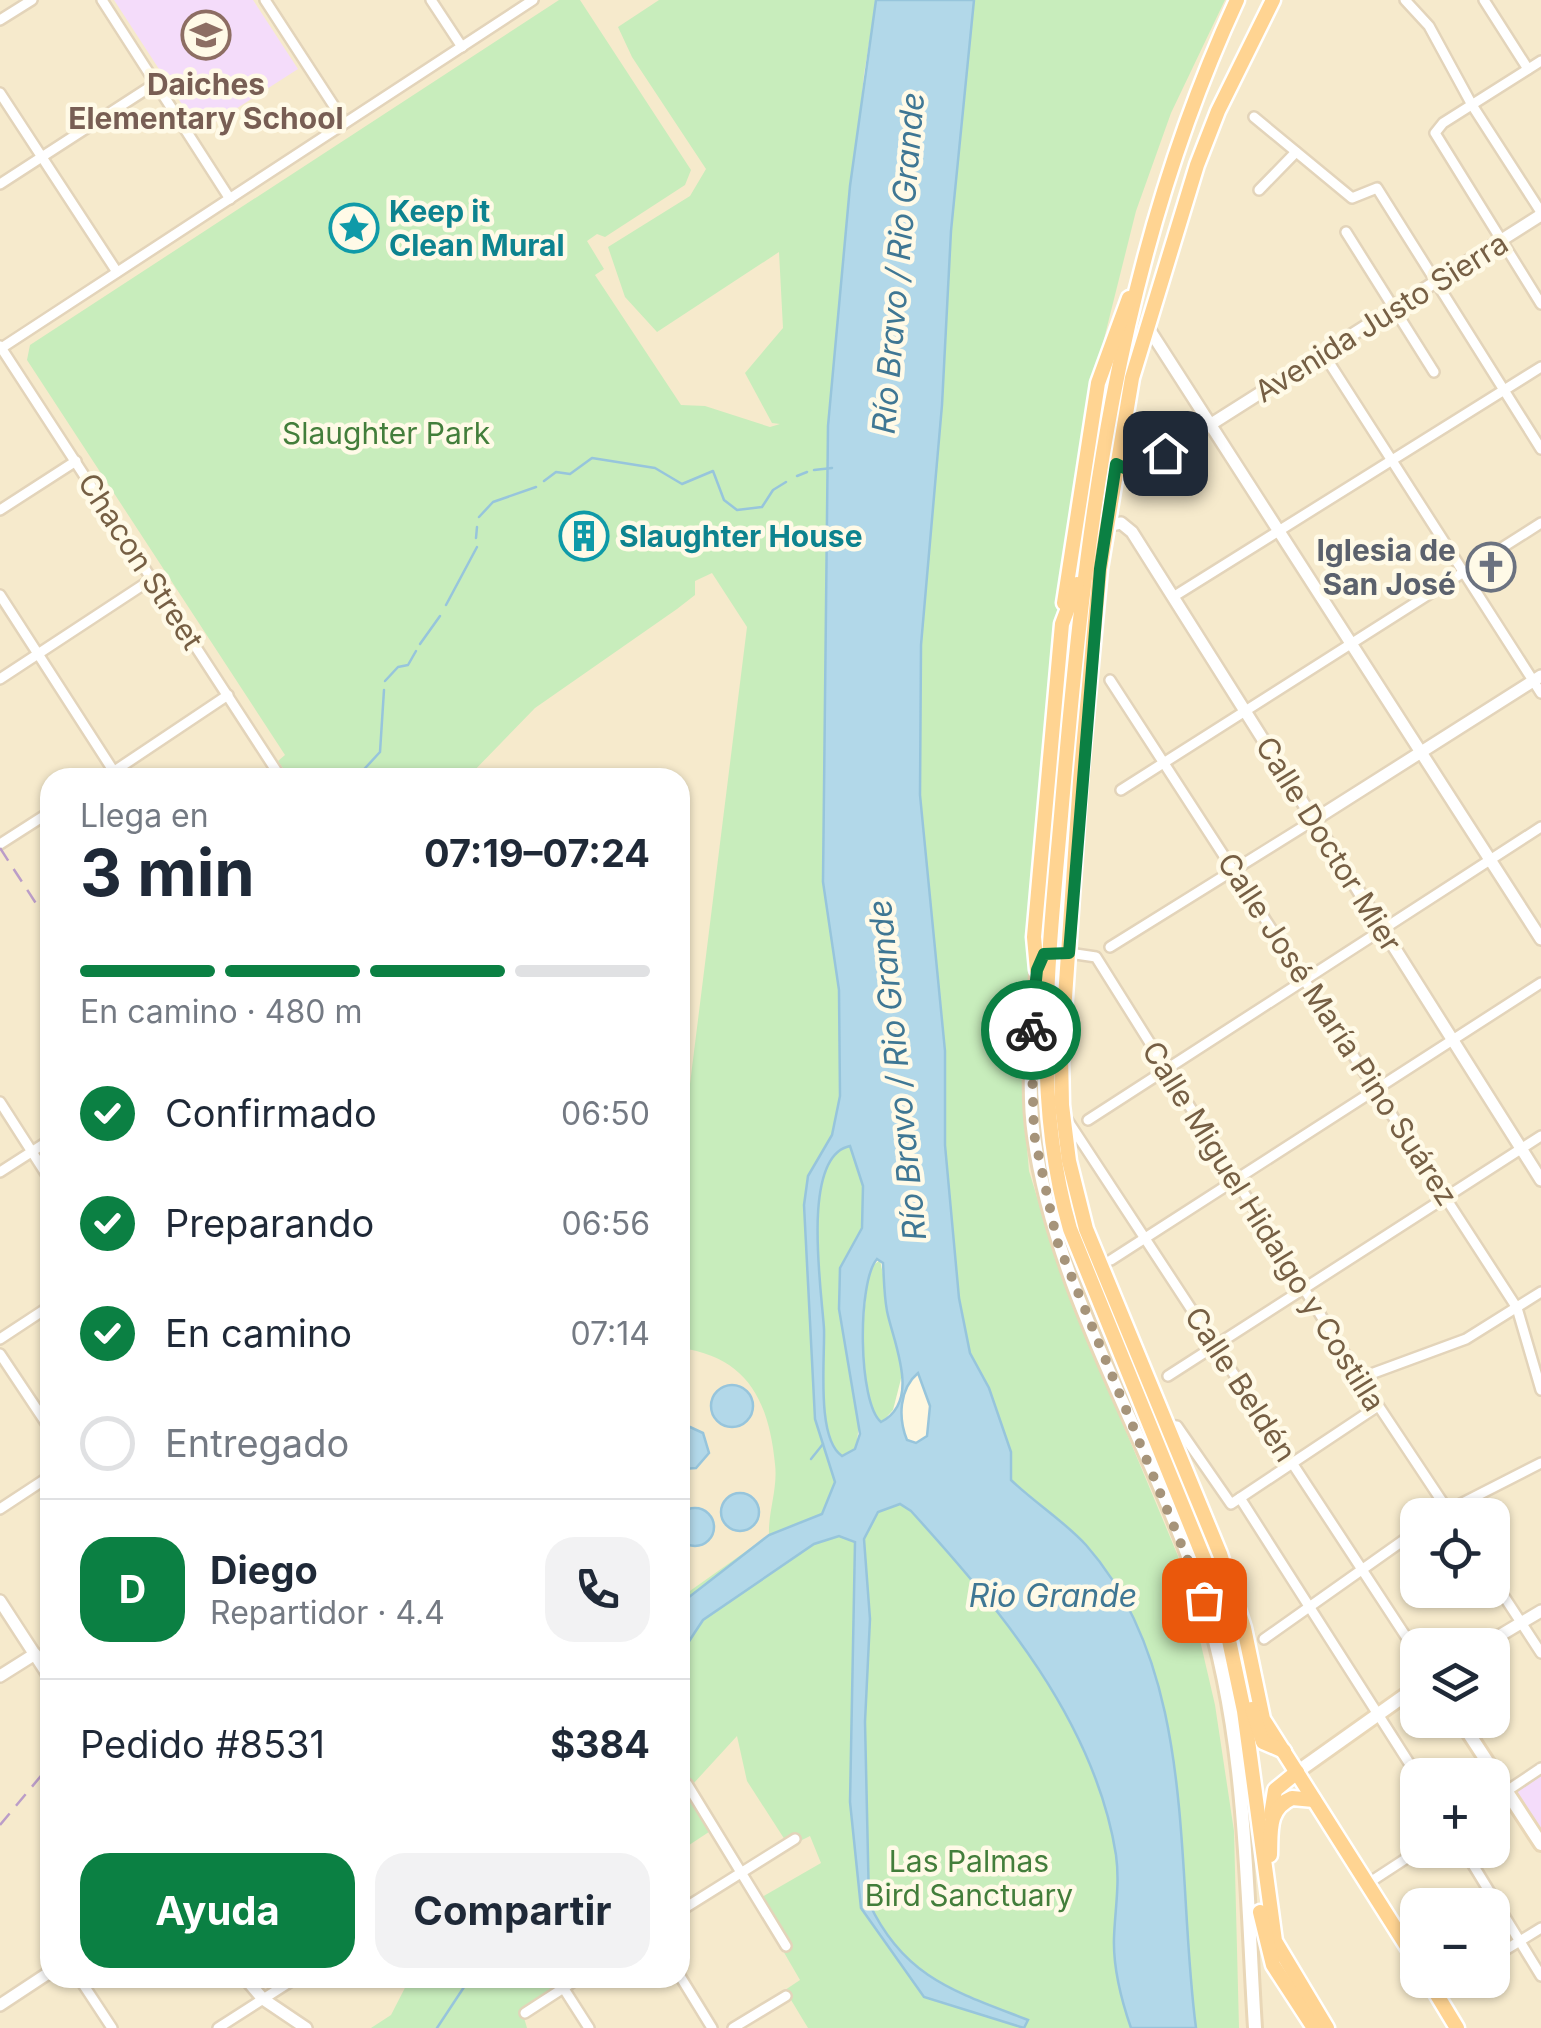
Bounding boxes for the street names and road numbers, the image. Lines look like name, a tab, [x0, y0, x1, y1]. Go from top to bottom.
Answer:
street label: Avenida Justo Sierra	[1248, 224, 1514, 410]
street label: Chacon Street	[71, 466, 211, 656]
street label: Calle Doctor Mier	[1248, 730, 1410, 958]
street label: Calle José María Pino Suárez	[1210, 846, 1466, 1212]
street label: Calle Miguel Hidalgo y Costilla	[1135, 1034, 1393, 1418]
street label: Calle Beldén	[1178, 1300, 1304, 1468]

